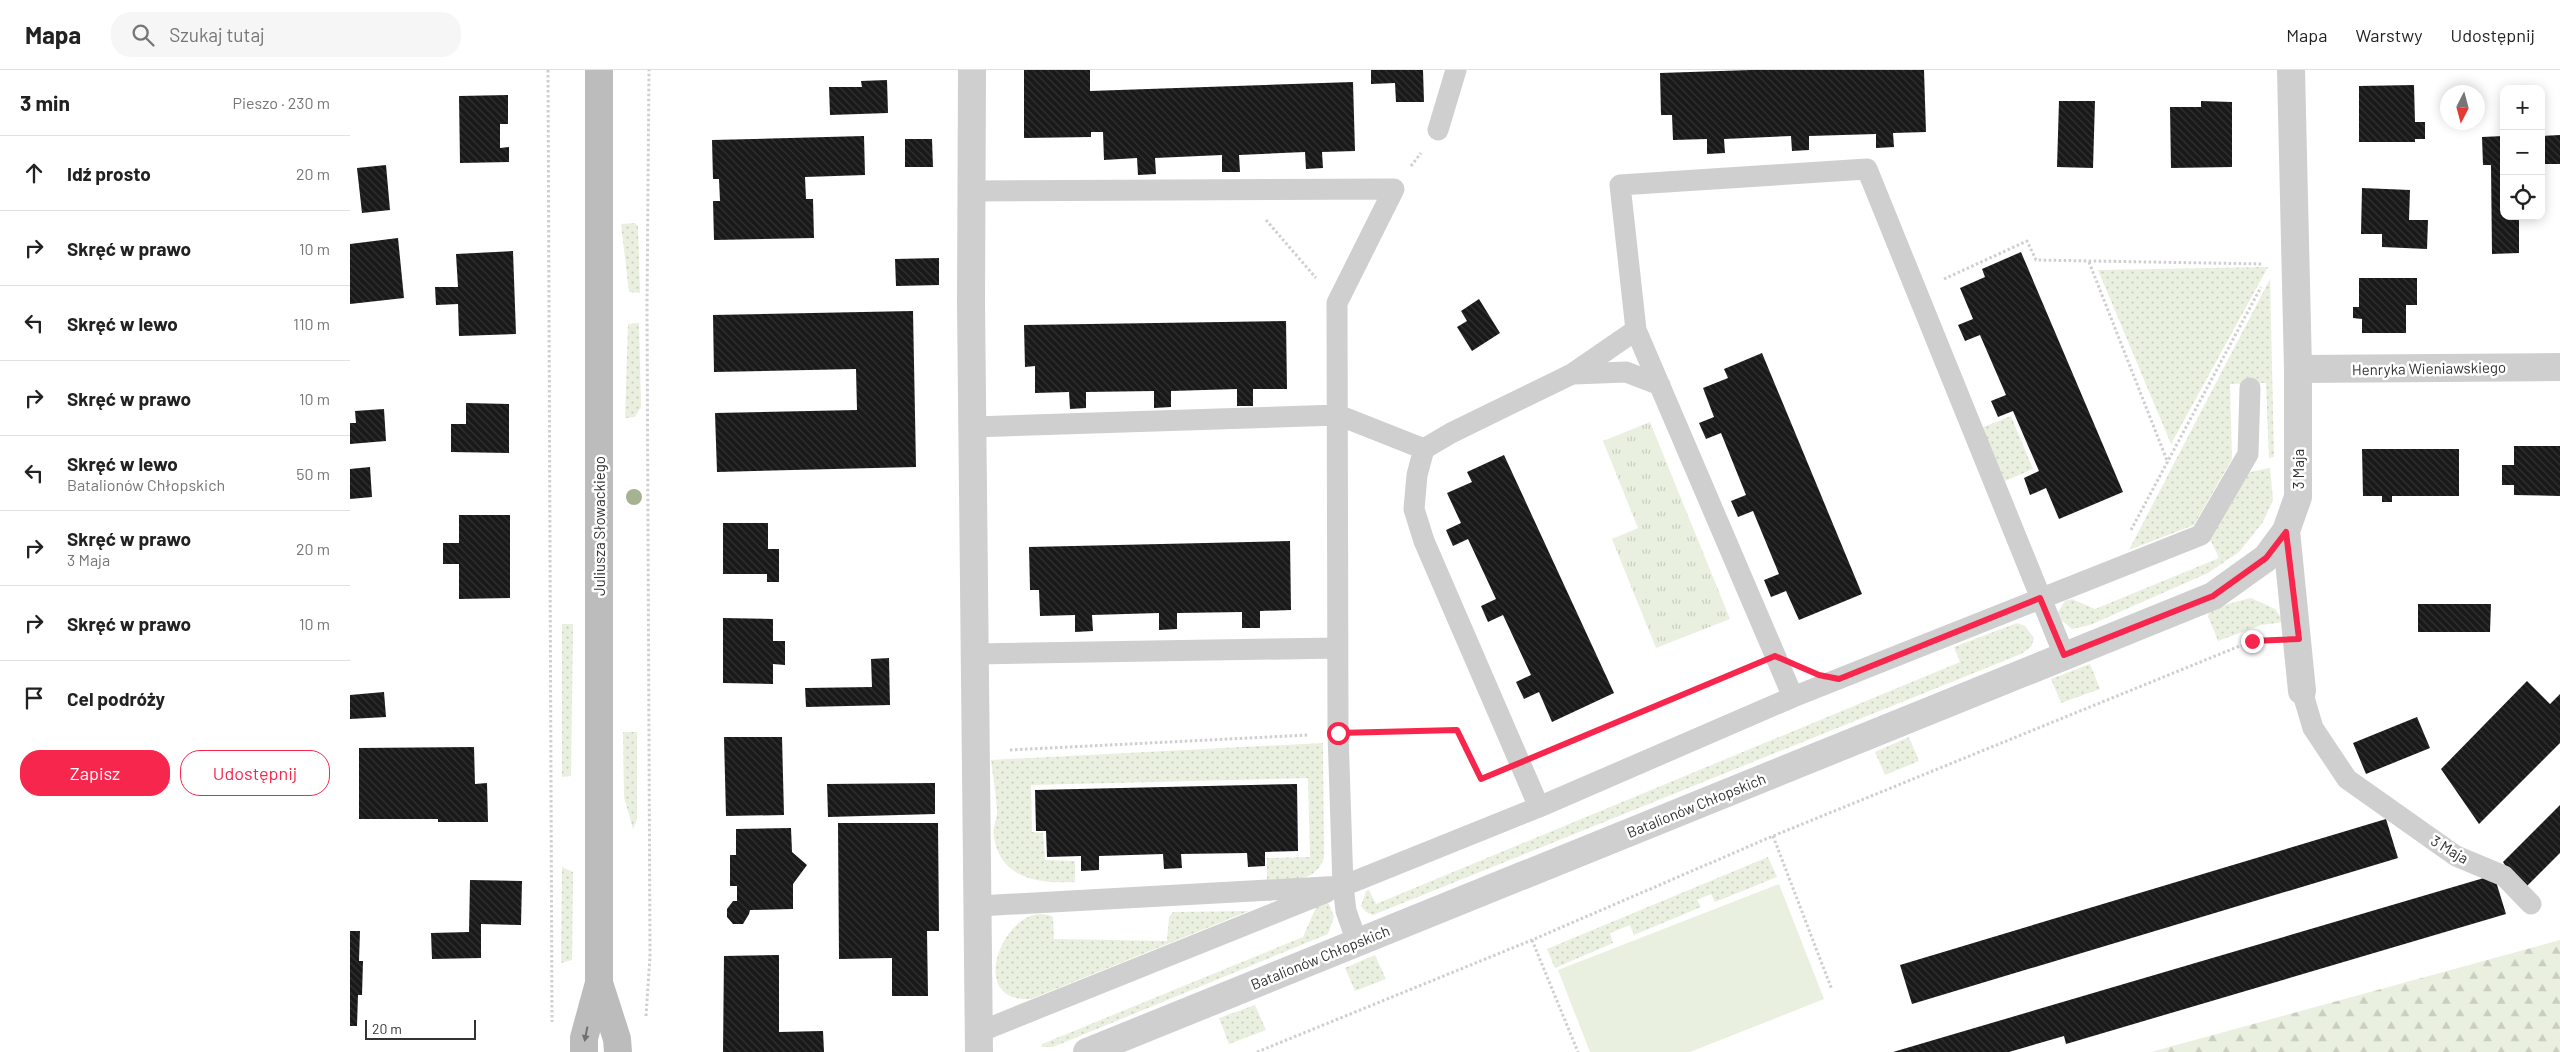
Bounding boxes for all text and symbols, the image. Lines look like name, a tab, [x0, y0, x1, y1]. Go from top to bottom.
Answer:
search box	[111, 12, 461, 57]
text: Mapa	[25, 20, 81, 49]
icon: search	[129, 21, 157, 49]
text: Szukaj tutaj	[169, 23, 265, 46]
text: Mapa	[2286, 24, 2327, 46]
text: Warstwy	[2355, 24, 2423, 46]
text: Udostępnij	[2451, 24, 2535, 46]
north arrow	[2440, 85, 2485, 130]
map controls	[2500, 85, 2545, 220]
button: +	[2500, 85, 2545, 130]
text: 3 min	[20, 90, 70, 115]
text: Pieszo · 230 m	[233, 93, 330, 112]
button: −	[2500, 130, 2545, 175]
icon: ahead	[20, 159, 48, 187]
text: Idź prosto	[67, 162, 151, 185]
text: 20 m	[296, 164, 330, 183]
button: locate	[2500, 175, 2545, 220]
icon: right	[20, 234, 48, 262]
text: Skręć w prawo	[67, 237, 191, 260]
text: 10 m	[299, 239, 330, 258]
icon: left	[20, 309, 48, 337]
text: Skręć w lewo	[67, 312, 178, 335]
text: 110 m	[293, 314, 330, 333]
street label: Henryka Wieniawskiego	[2352, 358, 2506, 378]
icon: right	[20, 384, 48, 412]
text: Skręć w prawo	[67, 387, 191, 410]
text: 10 m	[299, 389, 330, 408]
street label: 3 Maja	[2289, 449, 2307, 489]
text: Skręć w lewo	[67, 452, 178, 475]
street label: Juliusza Słowackiego	[590, 456, 608, 596]
icon: left	[20, 459, 48, 487]
text: 50 m	[296, 464, 330, 483]
text: Batalionów Chłopskich	[67, 475, 225, 494]
text: Skręć w prawo	[67, 527, 191, 550]
icon: right	[20, 534, 48, 562]
text: 20 m	[296, 539, 330, 558]
text: 3 Maja	[67, 550, 110, 569]
icon: right	[20, 609, 48, 637]
text: Skręć w prawo	[67, 612, 191, 635]
text: 10 m	[299, 614, 330, 633]
route end	[2241, 630, 2264, 653]
icon: arrive	[20, 684, 48, 712]
text: Cel podróży	[67, 687, 165, 710]
route start	[1327, 722, 1350, 745]
button: Zapisz	[20, 750, 170, 796]
button: Udostępnij	[180, 750, 330, 796]
street label: Batalionów Chłopskich	[1624, 769, 1768, 841]
street label: 3 Maja	[2428, 831, 2472, 867]
street label: Batalionów Chłopskich	[1248, 921, 1392, 993]
scale bar	[365, 1017, 476, 1040]
text: 20 m	[372, 1020, 402, 1037]
one-way arrow	[582, 1027, 590, 1042]

